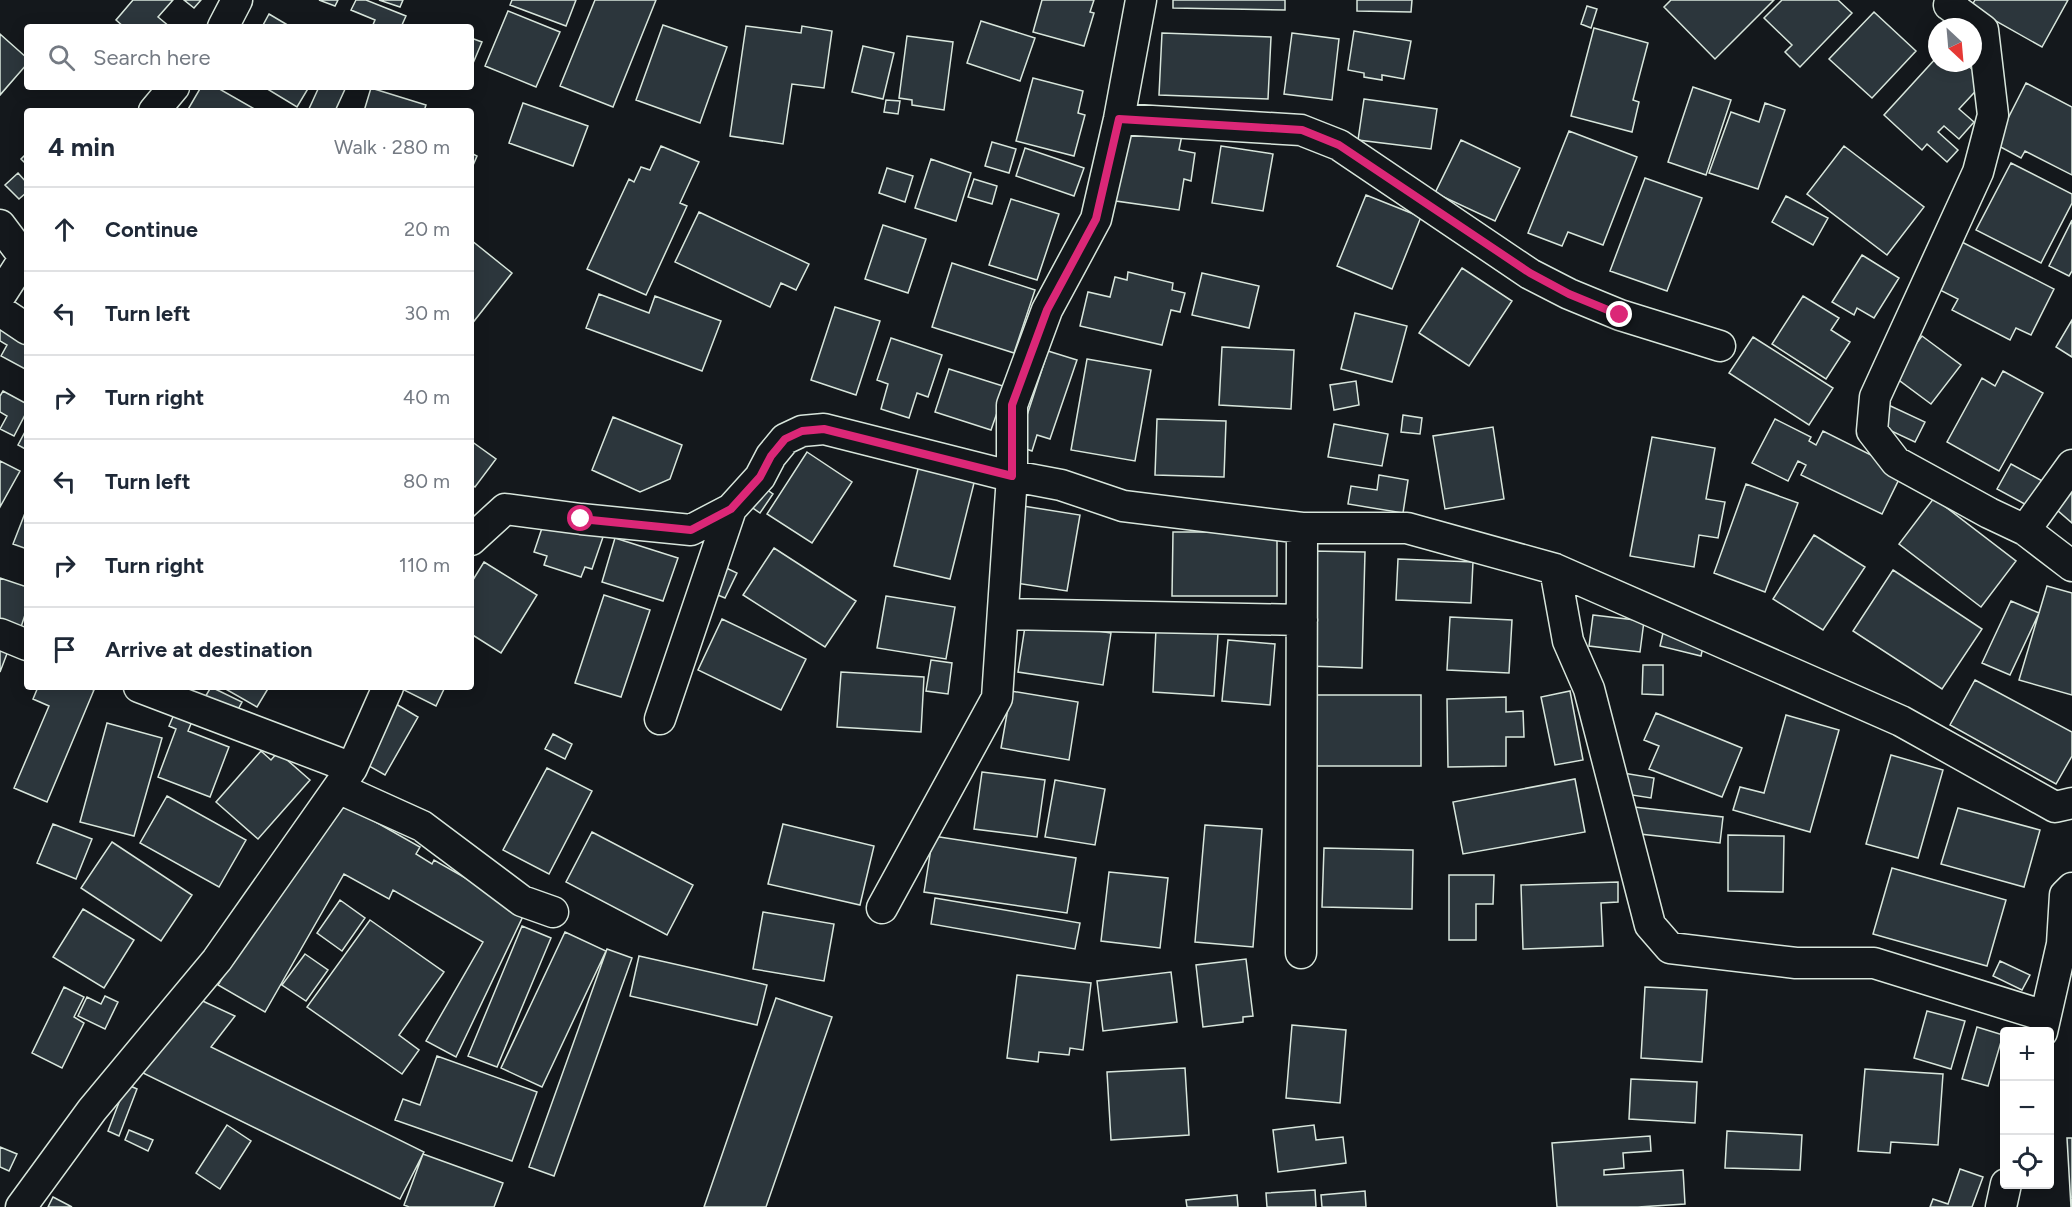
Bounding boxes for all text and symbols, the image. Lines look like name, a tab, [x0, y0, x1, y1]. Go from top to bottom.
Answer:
north arrow	[1928, 18, 1982, 72]
search box	[24, 24, 474, 90]
icon: search	[45, 41, 78, 74]
text: Search here	[93, 44, 211, 71]
text: 4 min	[48, 131, 115, 163]
text: Walk · 280 m	[334, 135, 450, 159]
icon: ahead	[48, 213, 81, 246]
text: Continue	[105, 216, 198, 243]
text: 20 m	[404, 217, 450, 241]
icon: left	[48, 297, 81, 330]
text: Turn left	[105, 300, 191, 327]
text: 30 m	[404, 301, 450, 325]
route end	[1606, 301, 1632, 327]
icon: right	[48, 381, 81, 414]
text: Turn right	[105, 384, 204, 411]
text: 40 m	[403, 385, 450, 409]
icon: left	[48, 465, 81, 498]
text: Turn left	[105, 468, 191, 495]
text: 80 m	[403, 469, 450, 493]
route start	[567, 505, 593, 531]
icon: right	[48, 549, 81, 582]
text: Turn right	[105, 552, 204, 579]
text: 110 m	[399, 553, 450, 577]
icon: arrive	[48, 633, 81, 666]
text: Arrive at destination	[105, 636, 313, 663]
map controls	[2000, 1027, 2054, 1189]
button: +	[2000, 1027, 2054, 1081]
button: −	[2000, 1081, 2054, 1135]
button: locate	[2000, 1135, 2054, 1189]

